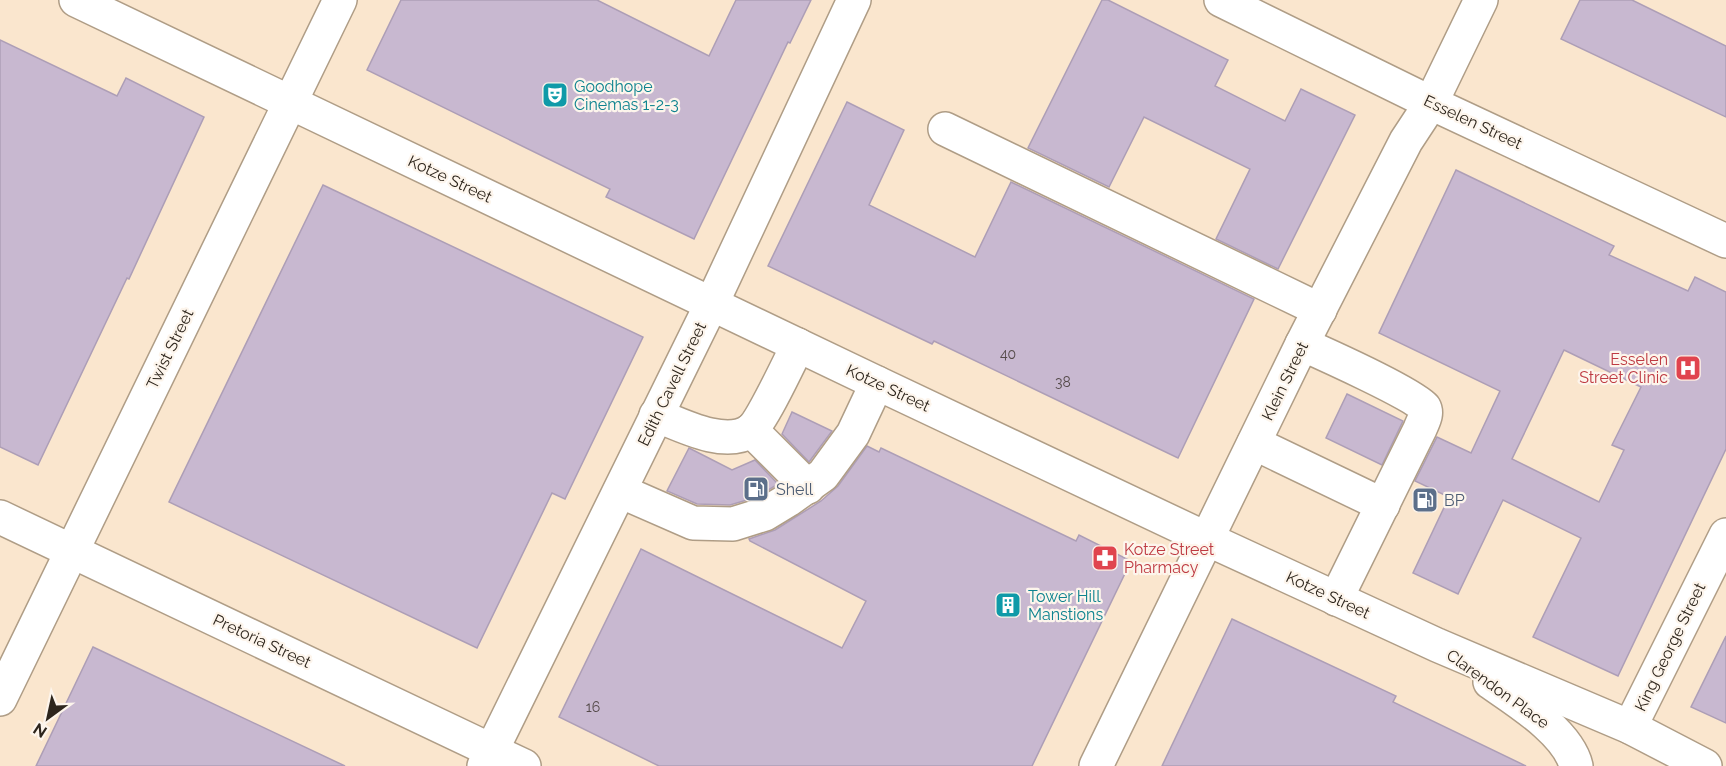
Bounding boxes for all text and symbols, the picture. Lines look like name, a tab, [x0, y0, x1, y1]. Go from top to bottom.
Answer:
place label: Goodhope Cinemas 1-2-3	[574, 77, 679, 114]
theatre icon: Goodhope Cinemas 1-2-3	[540, 80, 570, 110]
street label: Esselen Street	[1421, 91, 1526, 153]
street label: Kotze Street	[405, 151, 495, 207]
street label: Twist Street	[143, 305, 198, 392]
street label: Edith Cavell Street	[634, 318, 711, 449]
street label: Klein Street	[1258, 338, 1313, 423]
house number: 40	[1000, 346, 1016, 362]
place label: Esselen Street Clinic	[1579, 350, 1668, 387]
hospital icon: Esselen Street Clinic	[1673, 353, 1703, 383]
street label: Kotze Street	[843, 360, 933, 416]
house number: 38	[1055, 374, 1071, 390]
fuel station icon: Shell	[741, 474, 771, 504]
place label: Shell	[776, 480, 814, 499]
fuel station icon: BP	[1410, 485, 1440, 515]
place label: BP	[1444, 491, 1465, 510]
place label: Kotze Street Pharmacy	[1124, 540, 1215, 577]
pharmacy icon: Kotze Street Pharmacy	[1090, 543, 1120, 573]
street label: Kotze Street	[1283, 567, 1373, 623]
street label: King George Street	[1631, 579, 1710, 714]
place label: Tower Hill Manstions	[1028, 587, 1103, 624]
building icon: Tower Hill Manstions	[993, 590, 1023, 620]
street label: Pretoria Street	[210, 610, 314, 672]
street label: Clarendon Place	[1443, 645, 1553, 733]
north arrow	[18, 688, 78, 748]
house number: 16	[586, 699, 600, 715]
text: N	[30, 719, 50, 741]

